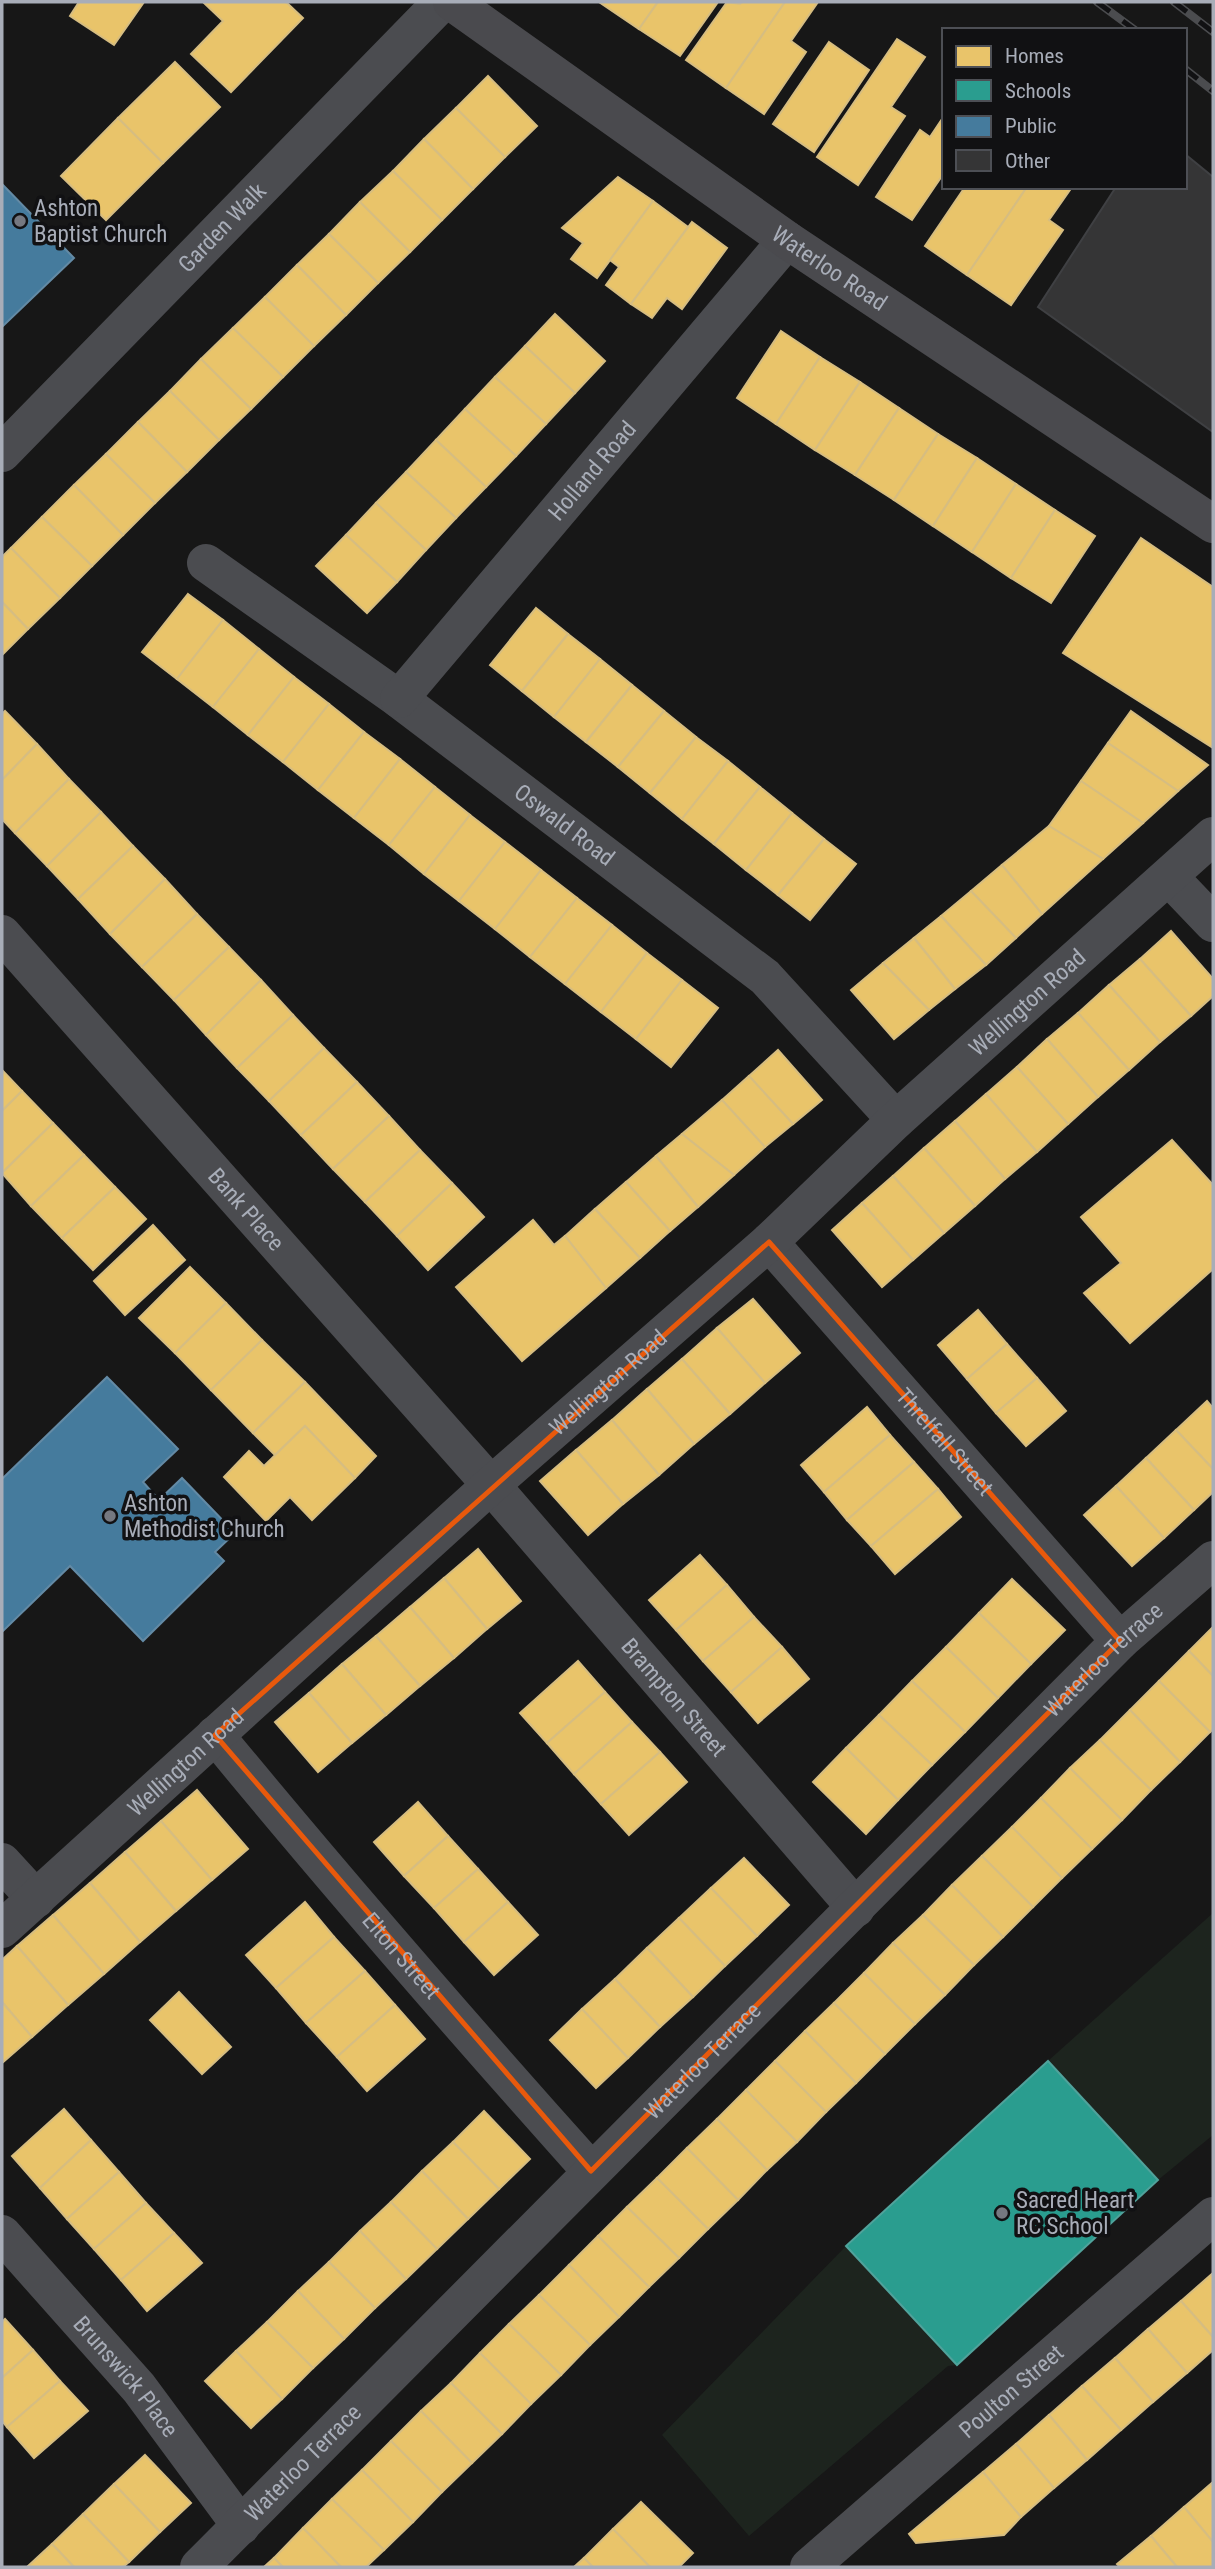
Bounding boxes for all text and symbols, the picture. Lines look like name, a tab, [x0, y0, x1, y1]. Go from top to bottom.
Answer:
legend	[942, 28, 1187, 189]
text: Homes	[1005, 44, 1064, 68]
text: Schools	[1005, 79, 1071, 103]
text: Public	[1005, 114, 1057, 138]
text: Other	[1005, 149, 1050, 173]
street label: Garden Walk	[173, 177, 272, 278]
place label: Ashton Baptist Church	[34, 195, 167, 248]
marker: Ashton Baptist Church	[12, 213, 28, 229]
street label: Waterloo Road	[766, 221, 892, 317]
street label: Holland Road	[543, 416, 642, 526]
street label: Oswald Road	[509, 779, 620, 872]
street label: Wellington Road	[964, 944, 1091, 1062]
street label: Bank Place	[202, 1163, 289, 1256]
street label: Wellington Road	[544, 1324, 673, 1442]
street label: Threlfall Street	[890, 1383, 999, 1501]
place label: Ashton Methodist Church	[124, 1490, 285, 1543]
marker: Ashton Methodist Church	[102, 1508, 118, 1524]
street label: Waterloo Terrace	[1039, 1597, 1168, 1723]
street label: Brampton Street	[615, 1633, 732, 1762]
street label: Wellington Road	[122, 1703, 249, 1822]
street label: Elton Street	[357, 1907, 446, 2005]
street label: Waterloo Terrace	[639, 1997, 767, 2125]
place label: Sacred Heart RC School	[1016, 2187, 1134, 2240]
marker: Sacred Heart RC School	[994, 2205, 1010, 2221]
street label: Brunswick Place	[68, 2311, 184, 2443]
street label: Poulton Street	[954, 2339, 1069, 2444]
street label: Waterloo Terrace	[239, 2399, 367, 2527]

